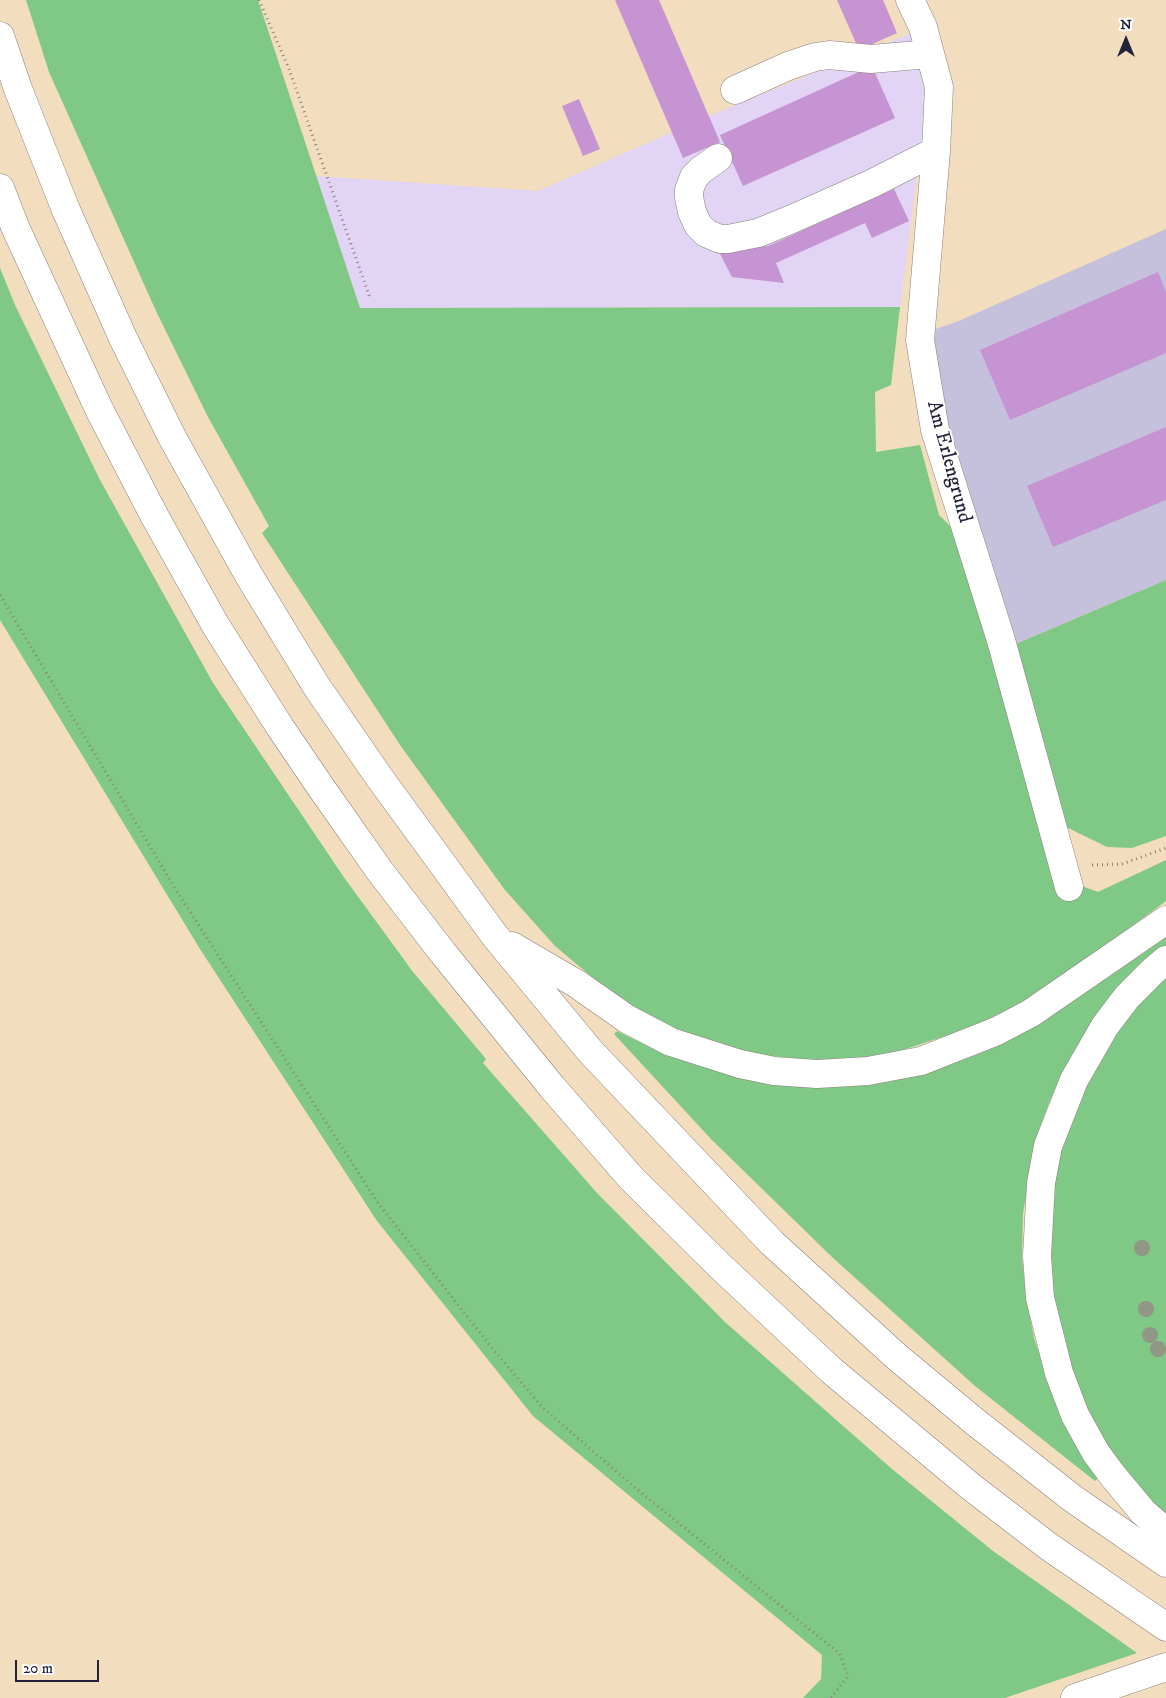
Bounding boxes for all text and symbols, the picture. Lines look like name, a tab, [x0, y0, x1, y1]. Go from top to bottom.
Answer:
north arrow	[1101, 15, 1151, 65]
text: N	[1120, 16, 1132, 34]
street label: Am Erlengrund	[920, 398, 976, 526]
scale bar	[18, 1650, 101, 1682]
text: 20 m	[23, 1659, 53, 1678]

